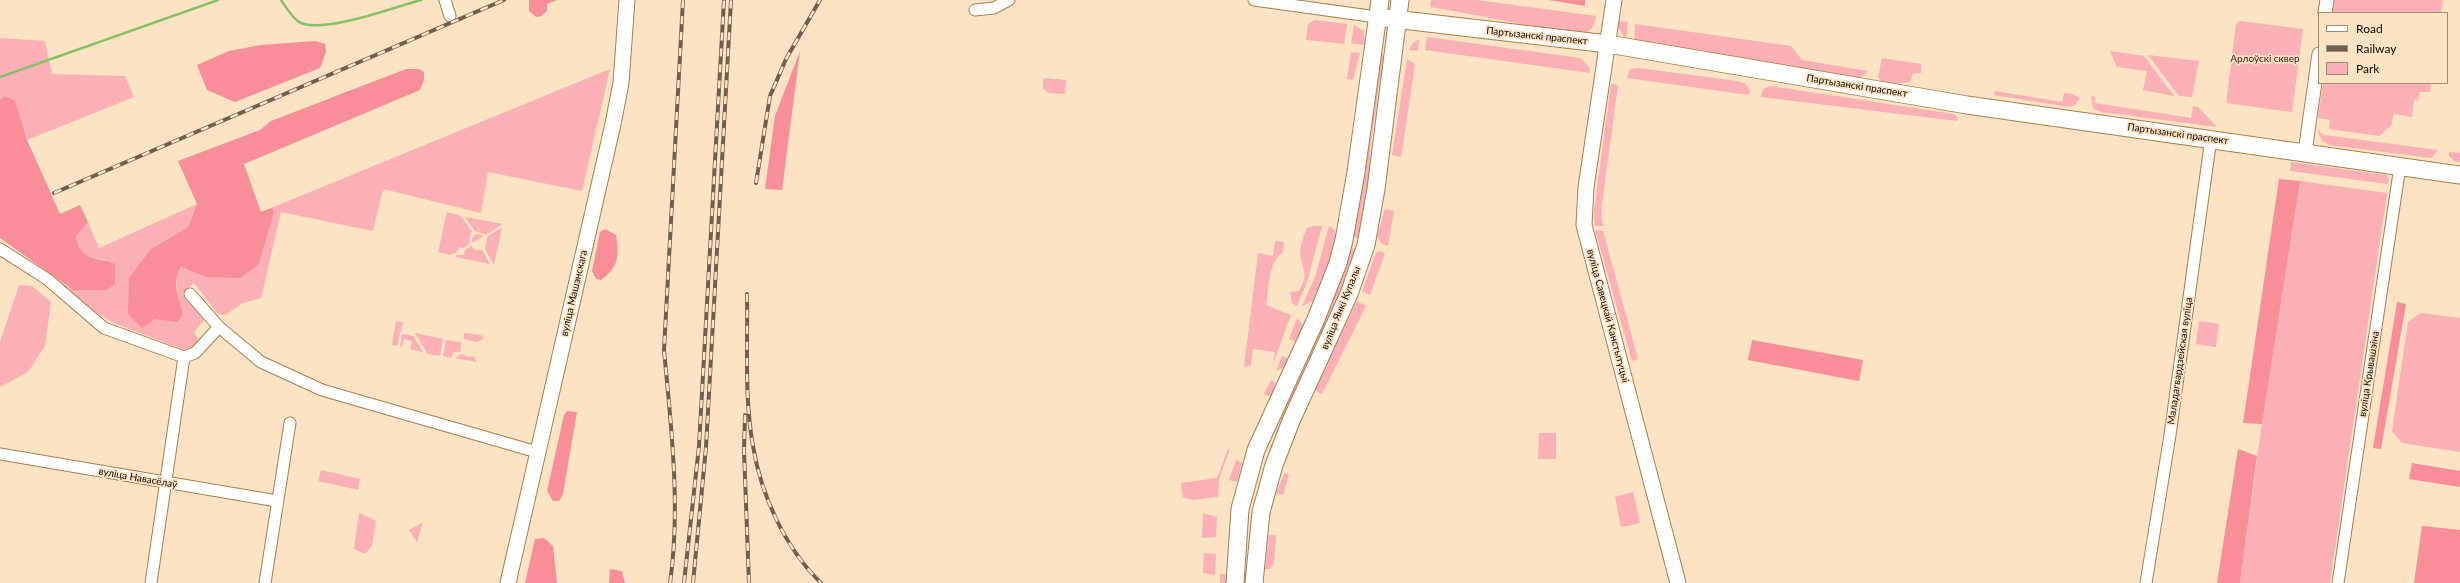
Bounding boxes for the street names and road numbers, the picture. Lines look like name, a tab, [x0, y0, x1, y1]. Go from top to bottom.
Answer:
street label: Партызанскі праспект	[1486, 25, 1588, 47]
street label: Партызанскі праспект	[1806, 72, 1908, 100]
street label: Партызанскі праспект	[2127, 121, 2229, 147]
street label: вуліца Савецкай Канстытуцыі	[1584, 248, 1632, 384]
street label: вуліца Машэнскага	[558, 249, 590, 337]
street label: вуліца Янкі Купалы	[1319, 265, 1363, 351]
street label: Маладагвардзейская вуліца	[2165, 297, 2195, 425]
street label: вуліца Крывашэіна	[2356, 330, 2382, 418]
street label: вуліца Навасёлаў	[98, 465, 178, 491]

